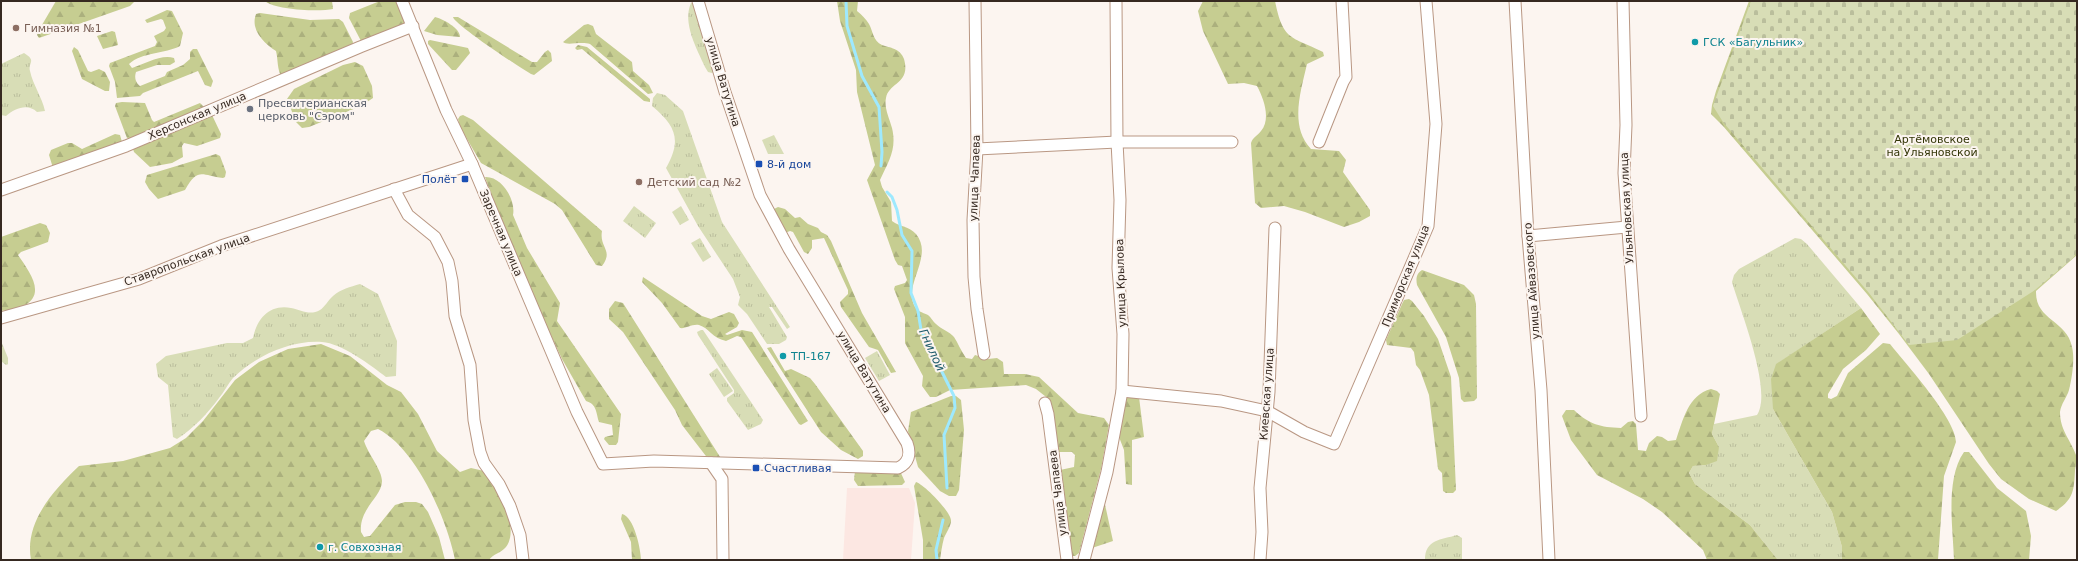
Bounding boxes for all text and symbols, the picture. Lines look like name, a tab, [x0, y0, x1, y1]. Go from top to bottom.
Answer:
place label: Гимназия №1	[24, 22, 102, 35]
marker: Гимназия №1	[11, 23, 21, 33]
street label: улица Ватутина	[703, 36, 743, 128]
place label: ГСК «Багульник»	[1703, 36, 1803, 49]
marker: ГСК «Багульник»	[1690, 37, 1700, 47]
street label: Херсонская улица	[146, 89, 248, 143]
place label: Пресвитерианская церковь "Сэром"	[258, 97, 367, 123]
marker: Пресвитерианская церковь "Сэром"	[245, 104, 255, 114]
park label: Артёмовское на Ульяновской	[1886, 133, 1978, 159]
street label: улица Чапаева	[967, 134, 983, 222]
street label: Ульяновская улица	[1618, 152, 1636, 264]
place label: 8-й дом	[767, 158, 811, 171]
marker: 8-й дом	[754, 159, 764, 169]
place label: Полёт	[422, 173, 458, 186]
marker: Полёт	[460, 174, 470, 184]
place label: Детский сад №2	[647, 176, 742, 189]
marker: Детский сад №2	[634, 177, 644, 187]
street label: Заречная улица	[477, 188, 525, 278]
street label: улица Айвазовского	[1521, 222, 1543, 340]
street label: Приморская улица	[1380, 223, 1432, 329]
street label: Ставропольская улица	[122, 231, 252, 289]
street label: улица Крылова	[1113, 238, 1129, 328]
water label: Гнилой	[916, 327, 948, 374]
street label: улица Ватутина	[834, 329, 894, 415]
street label: Киевская улица	[1257, 347, 1277, 441]
place label: ТП-167	[790, 350, 831, 363]
marker: ТП-167	[778, 351, 788, 361]
street label: улица Чапаева	[1046, 449, 1070, 537]
place label: Счастливая	[764, 462, 831, 475]
marker: Счастливая	[751, 463, 761, 473]
place label: г. Совхозная	[328, 541, 401, 554]
marker: г. Совхозная	[315, 542, 325, 552]

